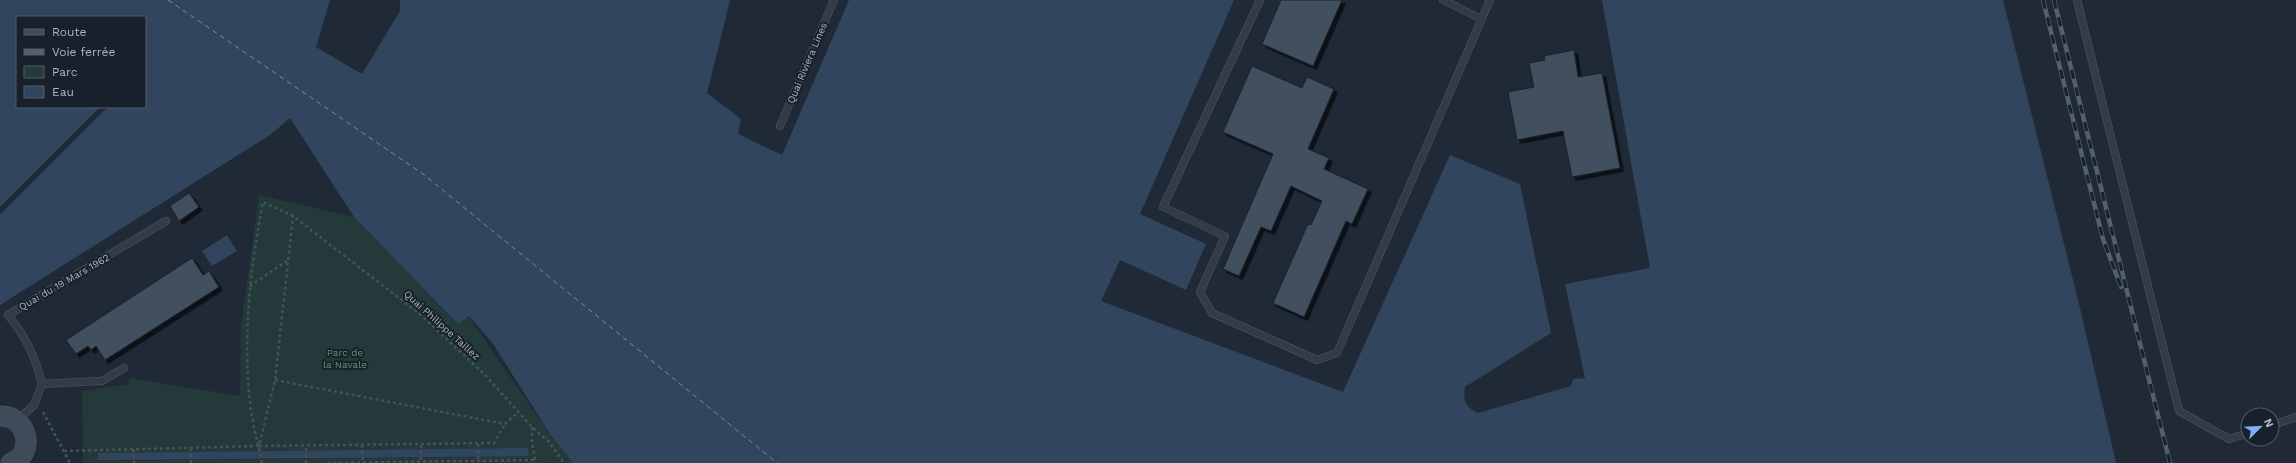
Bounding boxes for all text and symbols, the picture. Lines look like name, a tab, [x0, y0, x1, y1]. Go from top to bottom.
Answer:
legend	[16, 16, 146, 108]
street label: Quai Riviera Lines	[785, 21, 829, 105]
text: Route	[52, 25, 86, 39]
text: Voie ferrée	[52, 45, 115, 59]
text: Parc	[52, 65, 78, 79]
text: Eau	[52, 85, 74, 99]
street label: Quai du 19 Mars 1962	[17, 251, 111, 313]
street label: Quai Philippe Taillez	[402, 288, 482, 362]
park label: Parc de la Navale	[323, 347, 367, 370]
north arrow	[2240, 407, 2280, 447]
text: N	[2261, 417, 2276, 430]

